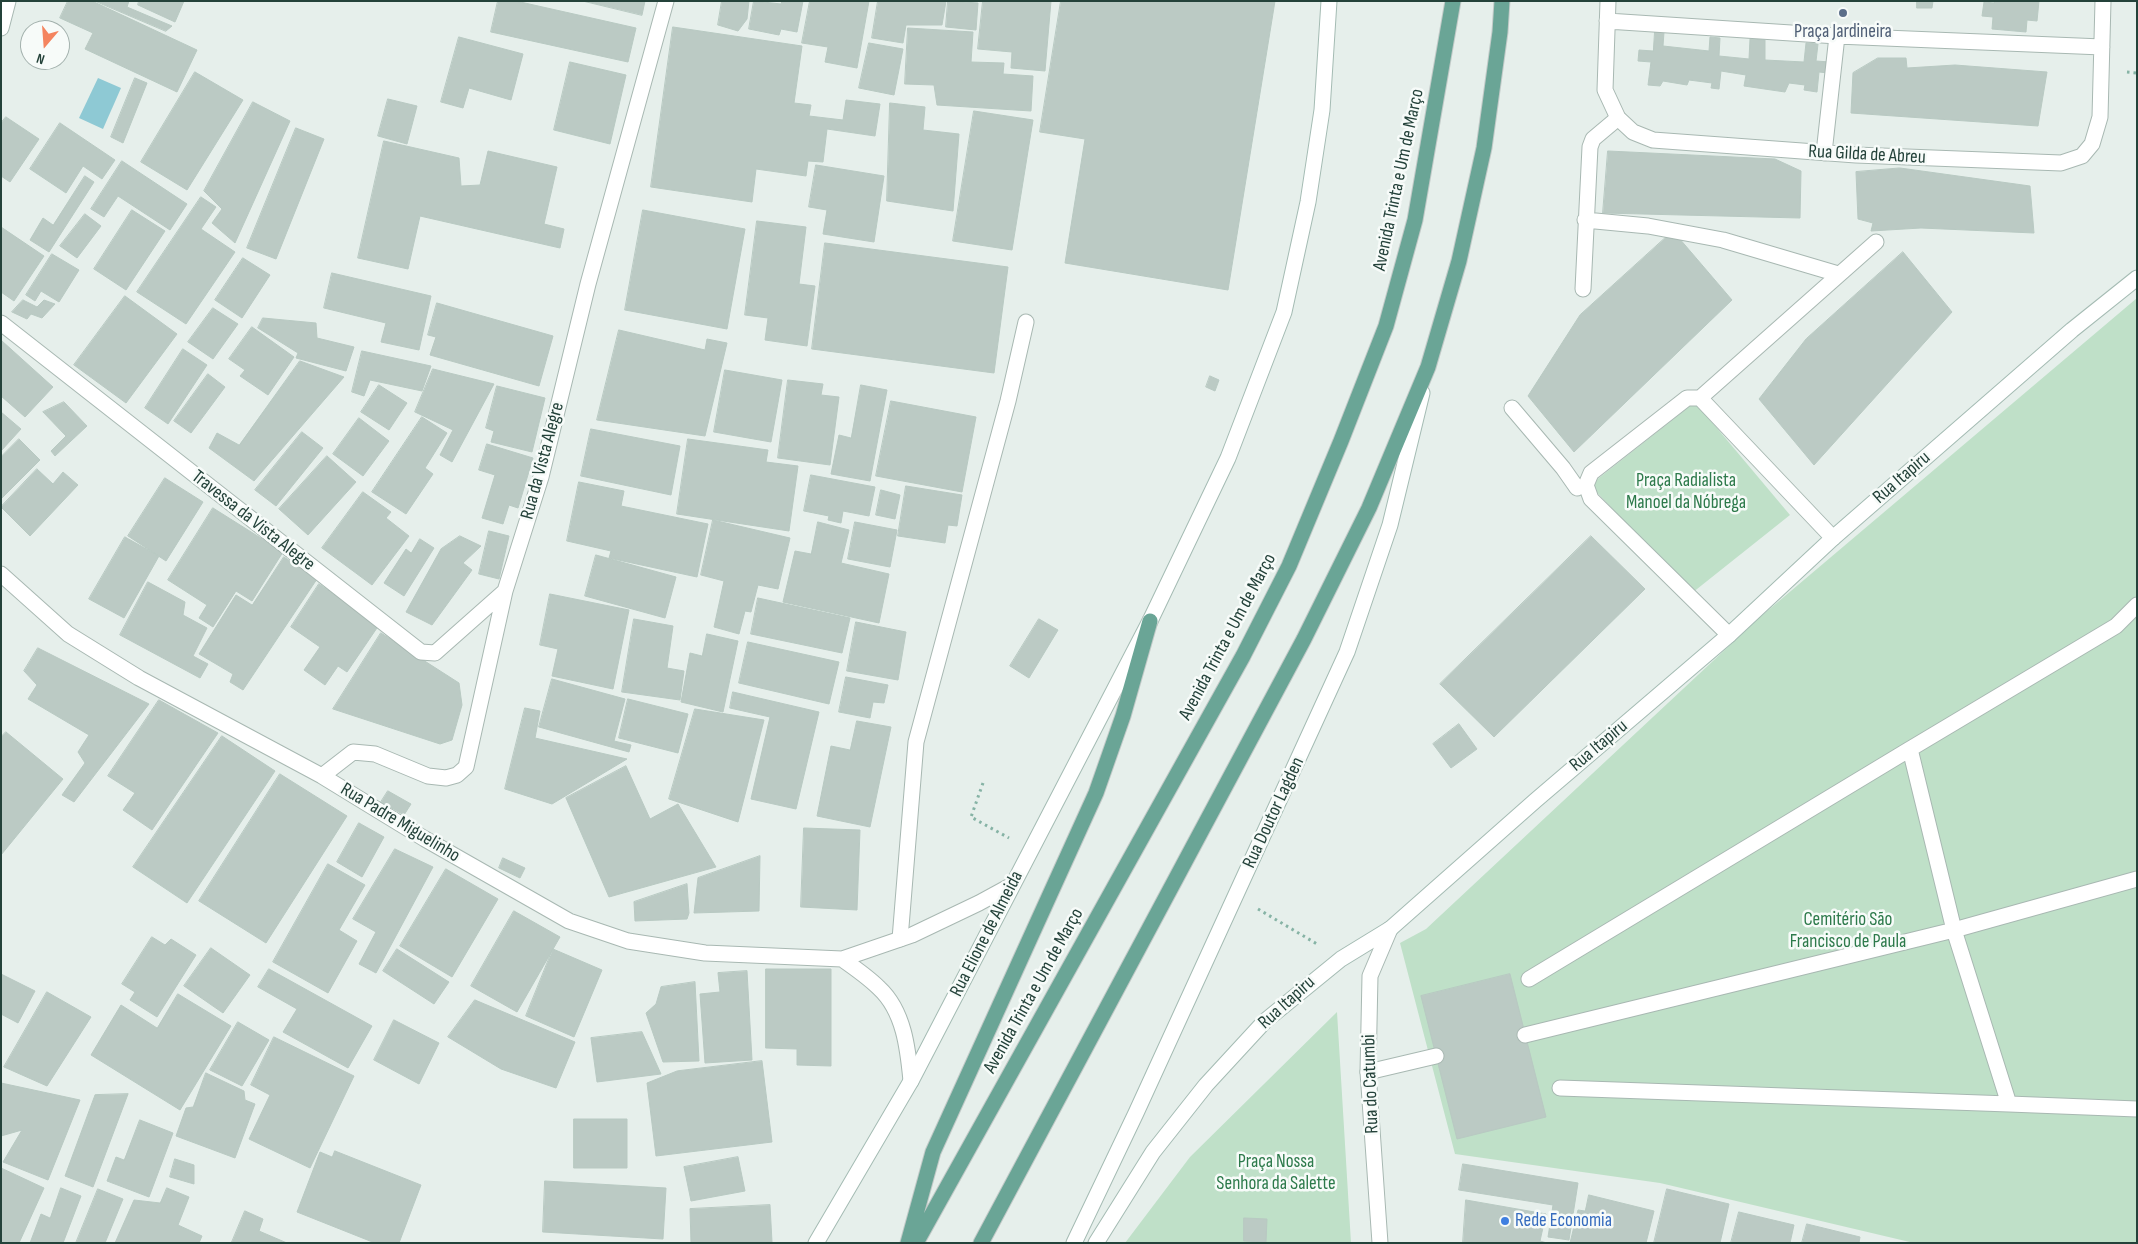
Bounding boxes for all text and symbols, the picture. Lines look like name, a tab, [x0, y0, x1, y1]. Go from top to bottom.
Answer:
marker: Praça Jardineira	[1837, 7, 1849, 19]
north arrow	[20, 20, 70, 70]
place label: Praça Jardineira	[1794, 21, 1892, 43]
text: N	[34, 50, 47, 68]
street label: Avenida Trinta e Um de Março	[1369, 87, 1429, 273]
street label: Rua Gilda de Abreu	[1808, 141, 1926, 169]
street label: Rua da Vista Alegre	[516, 400, 570, 522]
street label: Rua Itapiru	[1869, 447, 1935, 509]
street label: Travessa da Vista Alegre	[187, 466, 319, 576]
park label: Praça Radialista Manoel da Nóbrega	[1626, 470, 1746, 514]
street label: Avenida Trinta e Um de Março	[1174, 550, 1282, 724]
street label: Rua Itapiru	[1565, 715, 1633, 777]
street label: Rua Doutor Lagden	[1238, 754, 1310, 872]
street label: Rua Padre Miguelinho	[336, 778, 464, 868]
street label: Rua Elione de Almeida	[945, 867, 1029, 1001]
street label: Avenida Trinta e Um de Março	[979, 904, 1089, 1078]
park label: Cemitério São Francisco de Paula	[1790, 909, 1906, 953]
street label: Rua Itapiru	[1254, 972, 1320, 1034]
street label: Rua do Catumbi	[1358, 1034, 1384, 1134]
park label: Praça Nossa Senhora da Salette	[1216, 1151, 1336, 1195]
place label: Rede Economia	[1515, 1210, 1612, 1232]
marker: Rede Economia	[1499, 1215, 1511, 1227]

